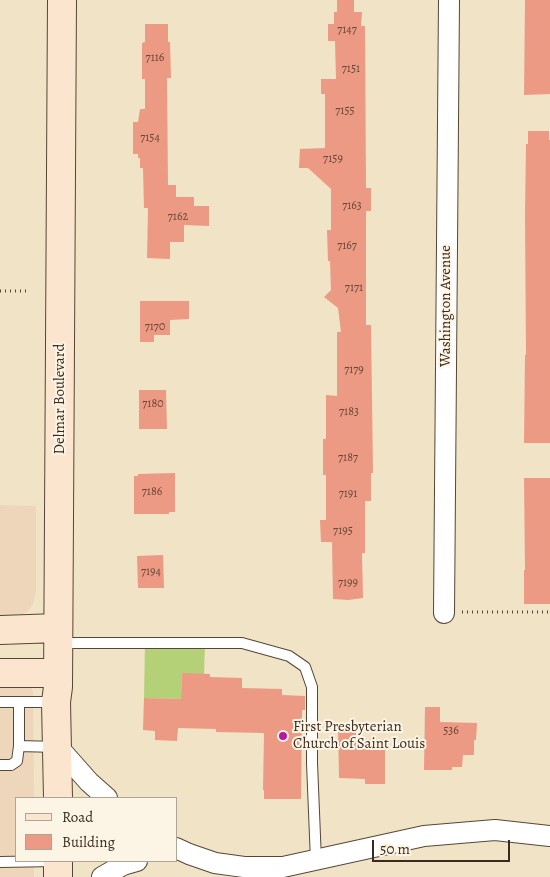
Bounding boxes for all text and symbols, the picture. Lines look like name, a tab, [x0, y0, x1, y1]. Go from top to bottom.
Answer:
house number: 7147	[337, 23, 357, 37]
house number: 7116	[146, 51, 164, 65]
house number: 7151	[342, 62, 360, 76]
house number: 7155	[335, 104, 355, 118]
house number: 7154	[140, 131, 160, 145]
house number: 7159	[323, 152, 343, 166]
house number: 7163	[342, 199, 362, 213]
house number: 7162	[168, 210, 188, 224]
house number: 7167	[337, 239, 357, 253]
street label: Washington Avenue	[437, 245, 455, 367]
house number: 7171	[345, 281, 363, 295]
house number: 7170	[145, 320, 165, 334]
street label: Delmar Boulevard	[51, 344, 69, 454]
house number: 7179	[344, 363, 364, 377]
house number: 7180	[142, 397, 164, 411]
house number: 7183	[339, 405, 359, 419]
house number: 7187	[338, 451, 358, 465]
house number: 7186	[142, 485, 162, 499]
house number: 7191	[339, 487, 357, 501]
house number: 7195	[333, 524, 353, 538]
house number: 7194	[141, 565, 161, 579]
house number: 7199	[338, 576, 358, 590]
place label: First Presbyterian Church of Saint Louis	[293, 718, 425, 753]
house number: 536	[443, 724, 459, 738]
marker: First Presbyterian Church of Saint Louis	[277, 730, 289, 742]
legend	[15, 797, 178, 862]
text: Road	[62, 807, 93, 827]
scale bar	[375, 830, 512, 862]
text: Building	[62, 832, 115, 852]
text: 50 m	[380, 839, 410, 859]

